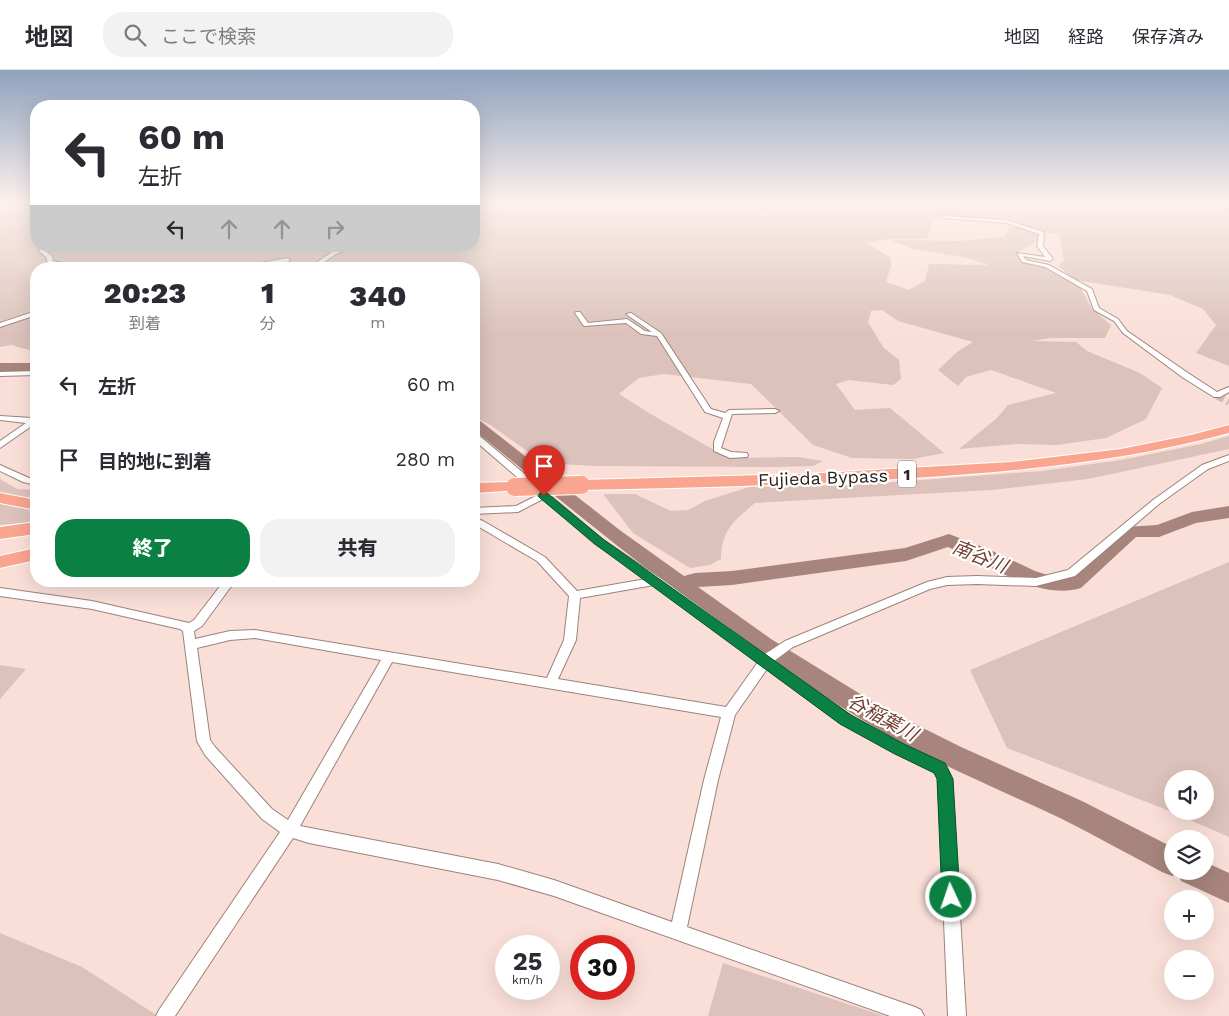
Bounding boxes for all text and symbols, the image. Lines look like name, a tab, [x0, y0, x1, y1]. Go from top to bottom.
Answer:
search box	[103, 12, 453, 57]
icon: search	[121, 21, 149, 49]
text: 地図	[25, 23, 73, 51]
text: ここで検索	[161, 25, 256, 48]
text: 地図	[1004, 26, 1040, 47]
text: 経路	[1068, 26, 1104, 47]
text: 保存済み	[1132, 26, 1204, 47]
text: 60 m	[138, 116, 225, 158]
icon: left	[55, 120, 120, 185]
text: 左折	[138, 164, 182, 189]
icon: left	[162, 215, 190, 243]
icon: ahead	[215, 215, 243, 243]
icon: ahead	[268, 215, 296, 243]
icon: right	[321, 215, 349, 243]
text: 20:23	[104, 275, 186, 310]
text: 1	[261, 275, 274, 310]
text: 340	[349, 278, 406, 313]
text: m	[370, 313, 385, 332]
text: 到着	[129, 314, 161, 333]
text: 分	[260, 314, 276, 333]
icon: left	[55, 371, 83, 399]
text: 60 m	[407, 373, 455, 396]
text: 左折	[98, 375, 136, 398]
pin	[523, 445, 565, 496]
icon: arrive	[55, 446, 83, 474]
text: 280 m	[396, 448, 455, 471]
text: 目的地に到着	[98, 450, 212, 473]
icon: arrive	[530, 452, 558, 480]
road number: 1	[898, 460, 916, 488]
street label: Fujieda Bypass	[758, 465, 888, 490]
button: 終了	[55, 519, 250, 577]
button: 共有	[260, 519, 455, 577]
water label: 南谷川	[949, 535, 1012, 579]
water label: 谷稲葉川	[844, 689, 923, 747]
map controls	[1164, 770, 1214, 1000]
button: sound	[1164, 770, 1214, 820]
button: layers	[1164, 830, 1214, 880]
position arrow	[924, 870, 976, 922]
button: +	[1164, 890, 1214, 940]
speed limit sign: 30	[570, 935, 635, 1000]
text: 25	[513, 947, 542, 976]
button: −	[1164, 950, 1214, 1000]
text: km/h	[512, 973, 543, 987]

